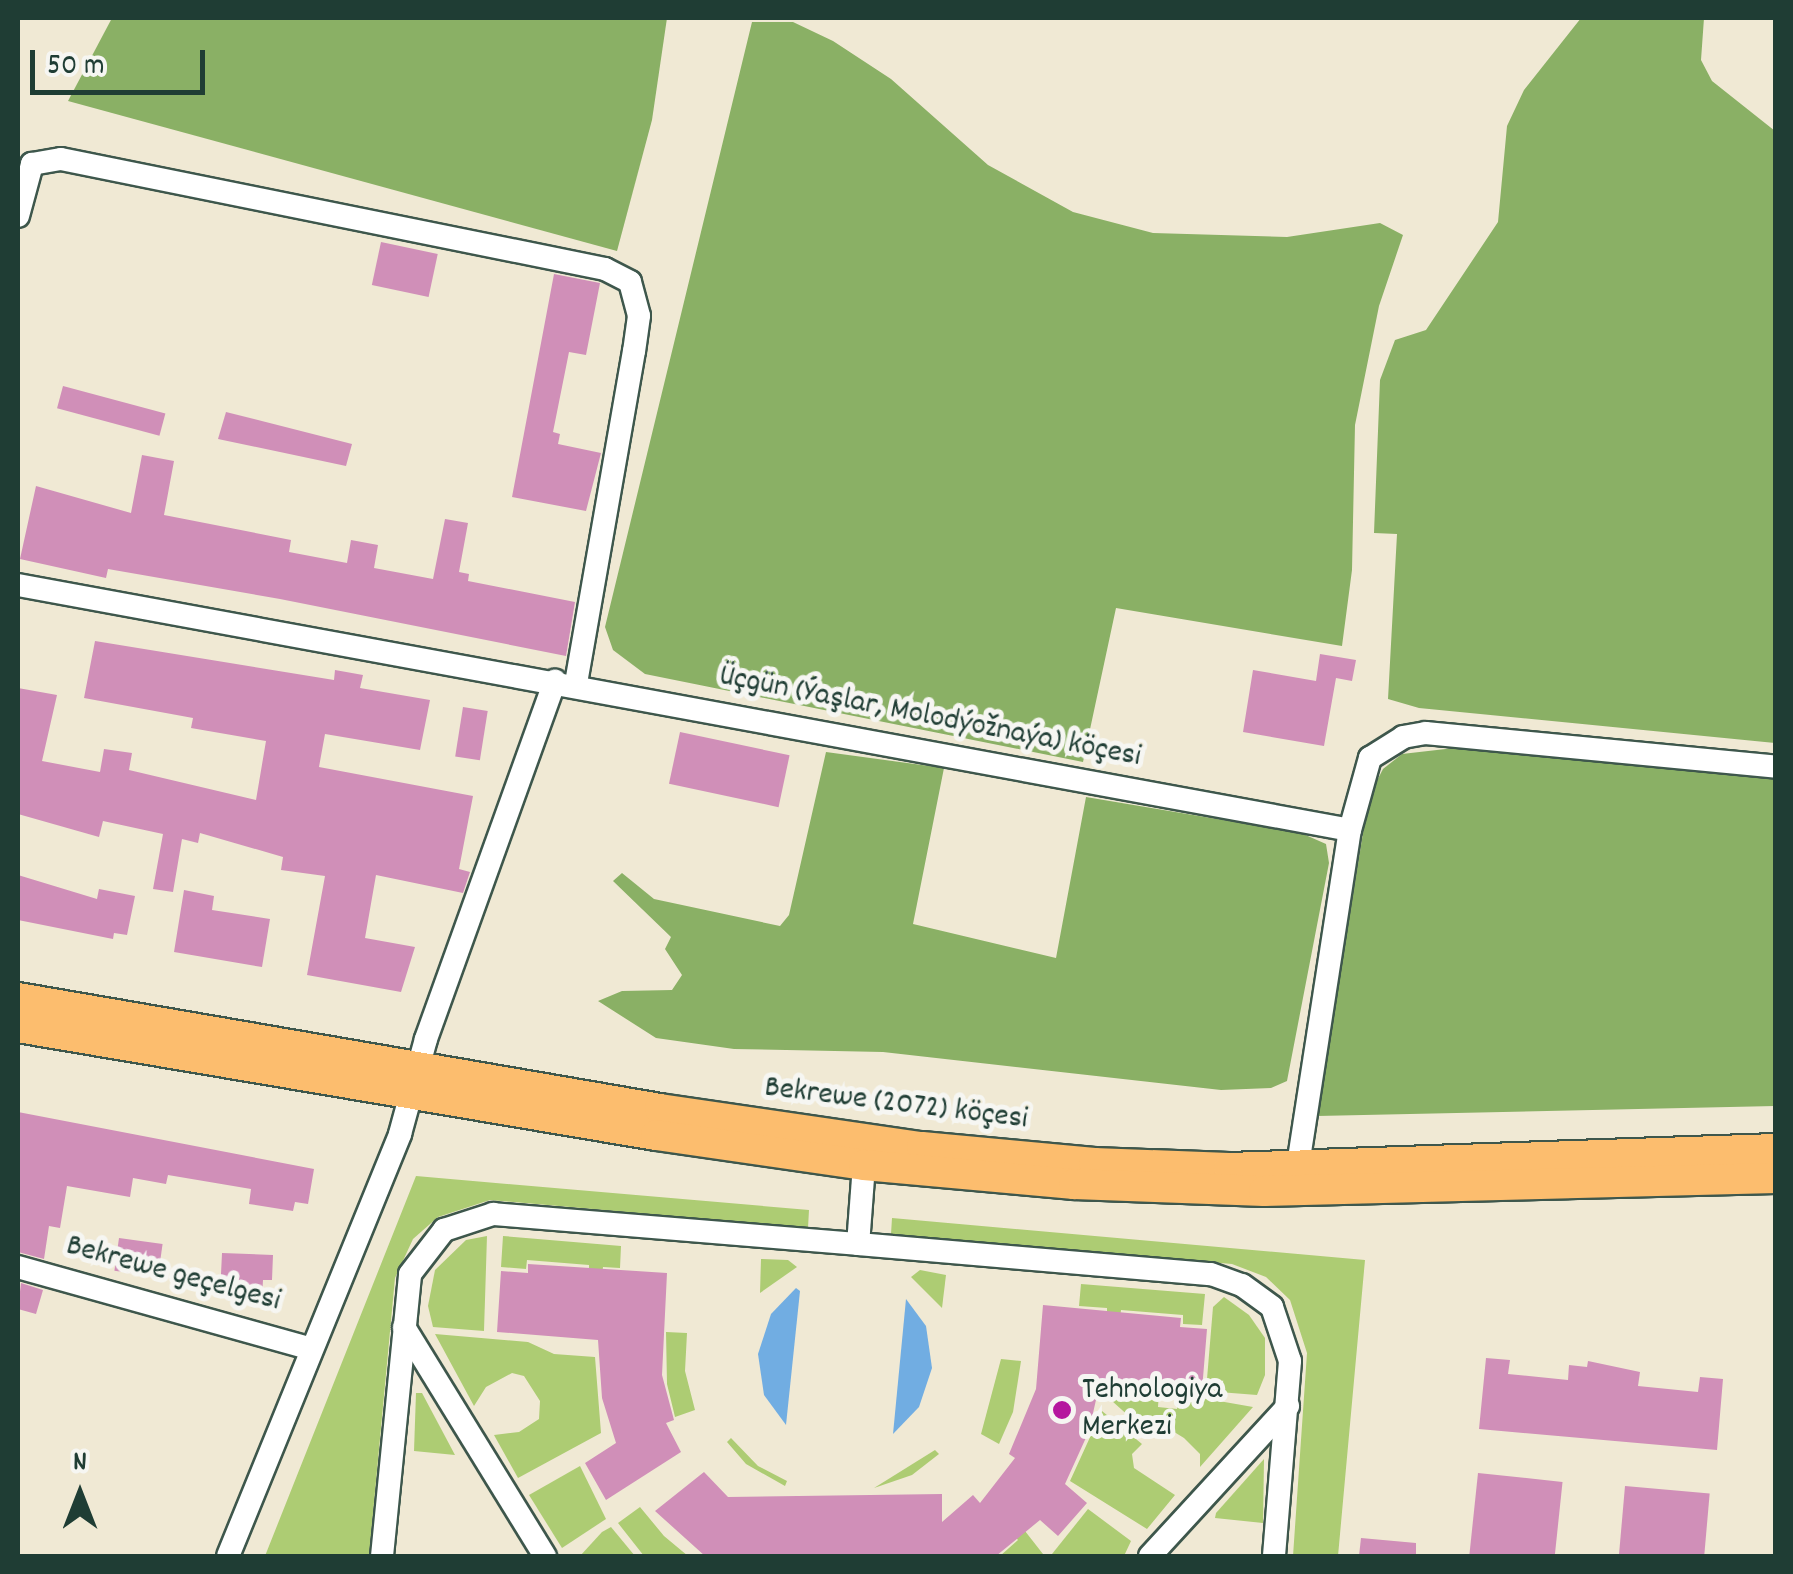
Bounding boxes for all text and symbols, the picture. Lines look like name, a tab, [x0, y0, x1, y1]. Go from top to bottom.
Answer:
scale bar	[35, 30, 210, 92]
text: 50 m	[47, 46, 105, 89]
street label: Üçgün (Ýaşlar, Molodýožnaýa) köçesi	[716, 658, 1144, 778]
street label: Bekrewe (2072) köçesi	[762, 1070, 1030, 1140]
street label: Bekrewe geçelgesi	[62, 1228, 284, 1322]
place label: Tehnologiya Merkezi	[1082, 1373, 1222, 1448]
marker: Tehnologiya Merkezi	[1051, 1399, 1073, 1421]
north arrow	[30, 1444, 130, 1544]
text: N	[73, 1444, 87, 1484]

